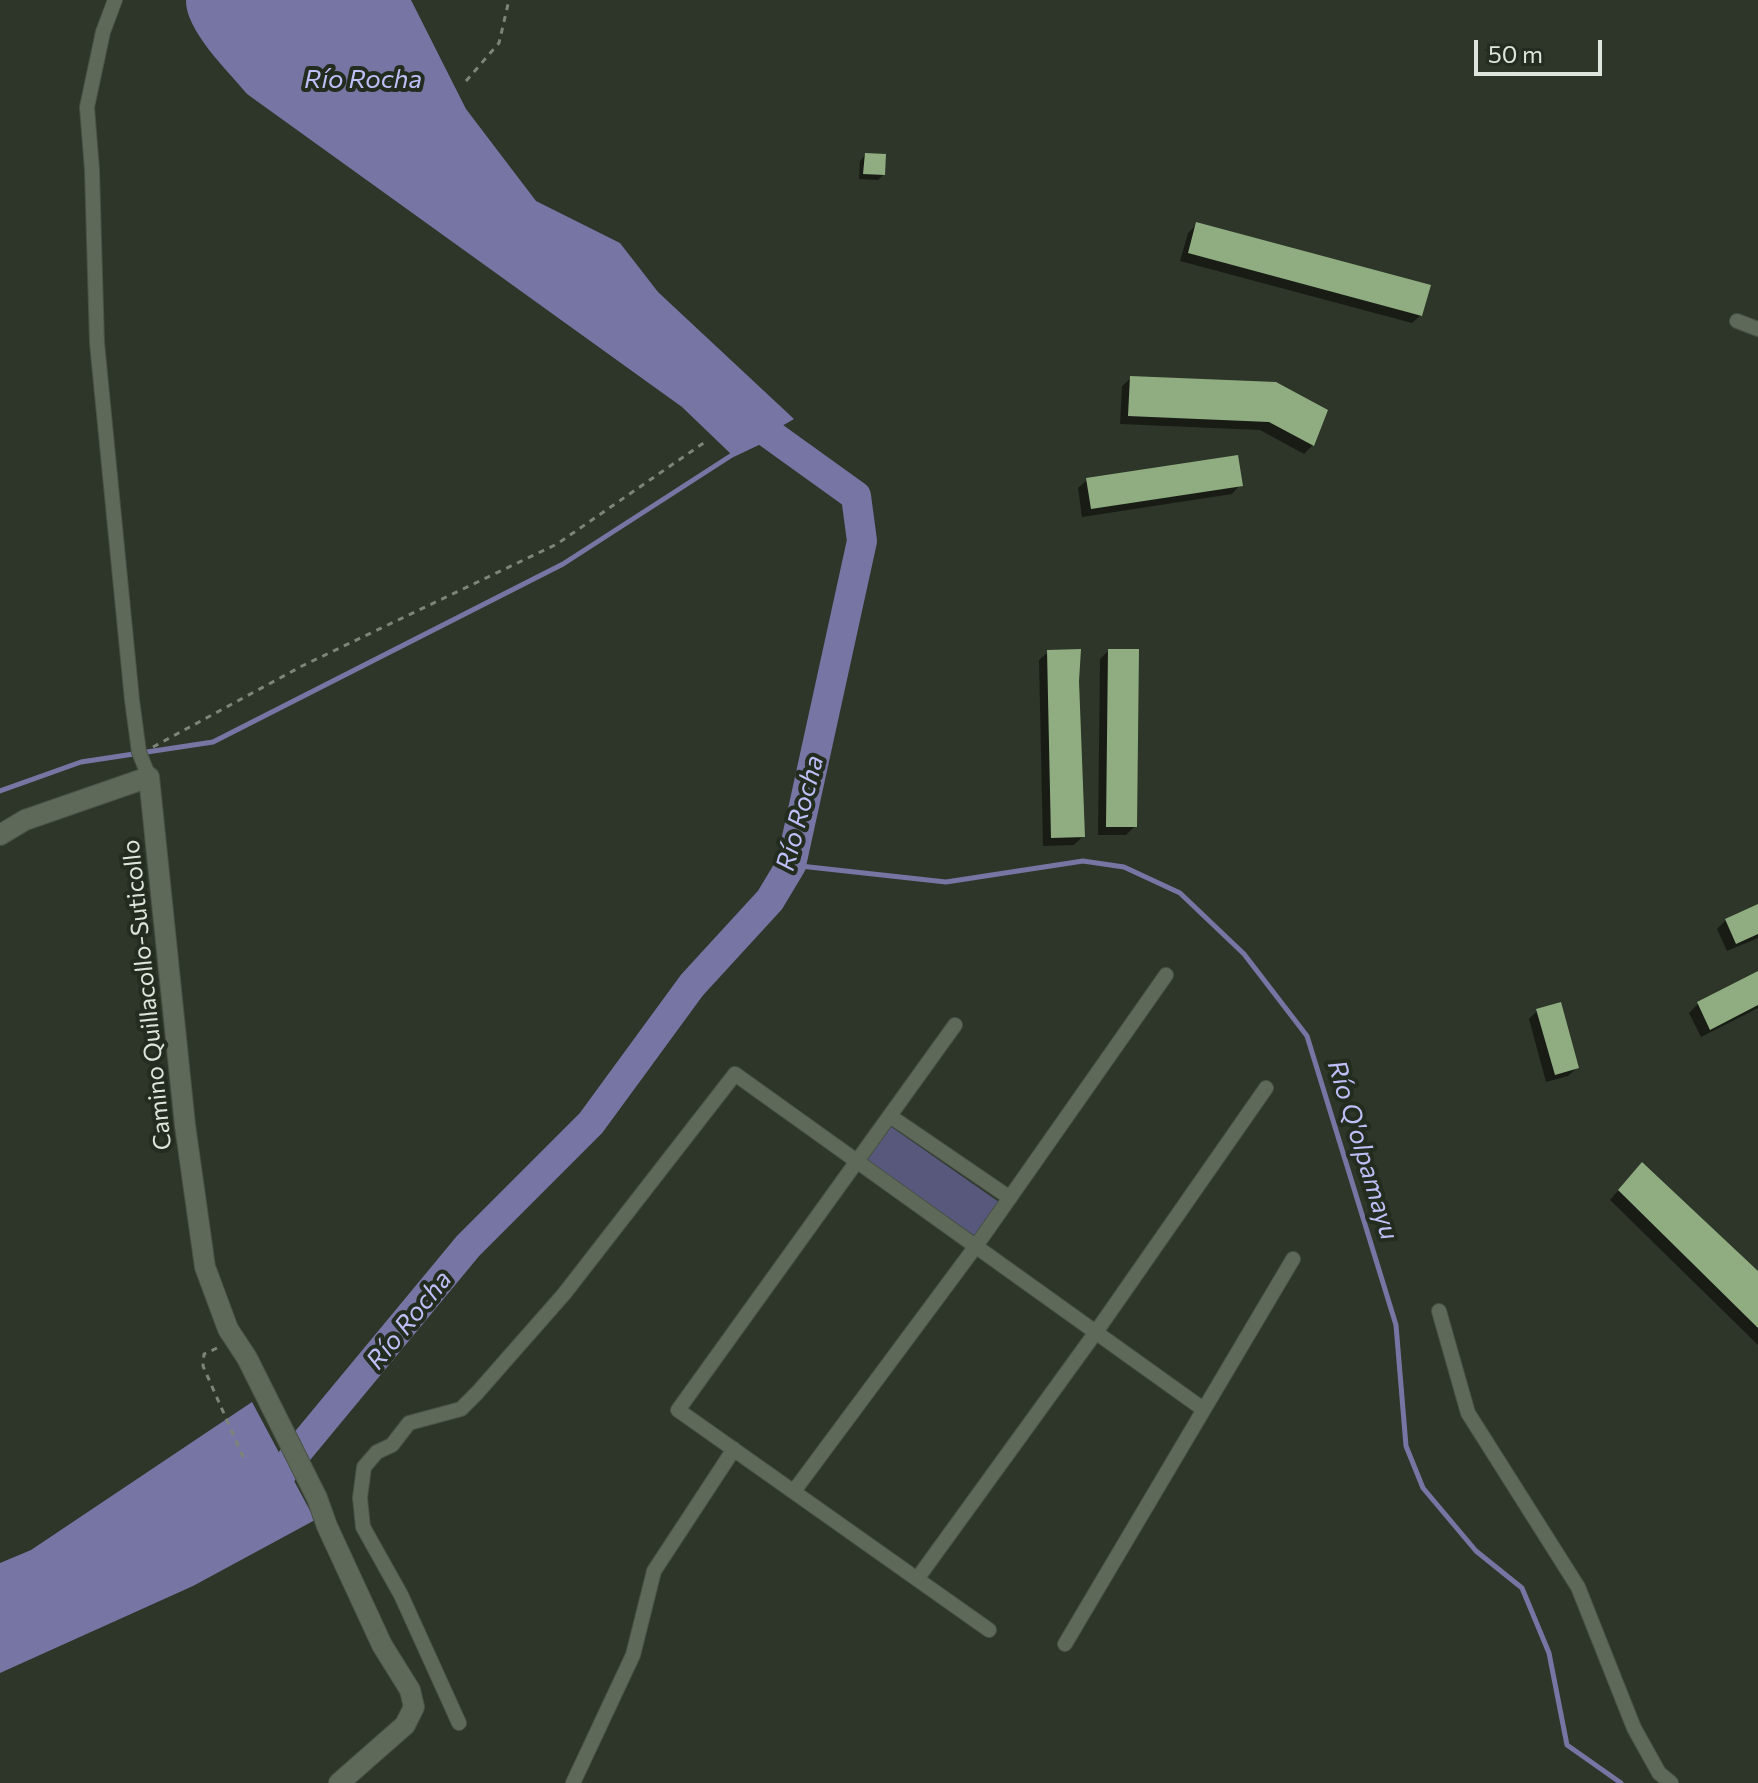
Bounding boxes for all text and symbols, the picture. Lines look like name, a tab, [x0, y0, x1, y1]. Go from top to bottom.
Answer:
scale bar	[1478, 24, 1606, 74]
text: 50 m	[1488, 39, 1543, 68]
water label: Río Rocha	[304, 63, 422, 95]
water label: Río Rocha	[770, 752, 830, 874]
street label: Camino Quillacollo-Suticollo	[116, 838, 178, 1152]
water label: Río Q'olpamayu	[1321, 1057, 1405, 1243]
water label: Río Rocha	[360, 1264, 458, 1376]

